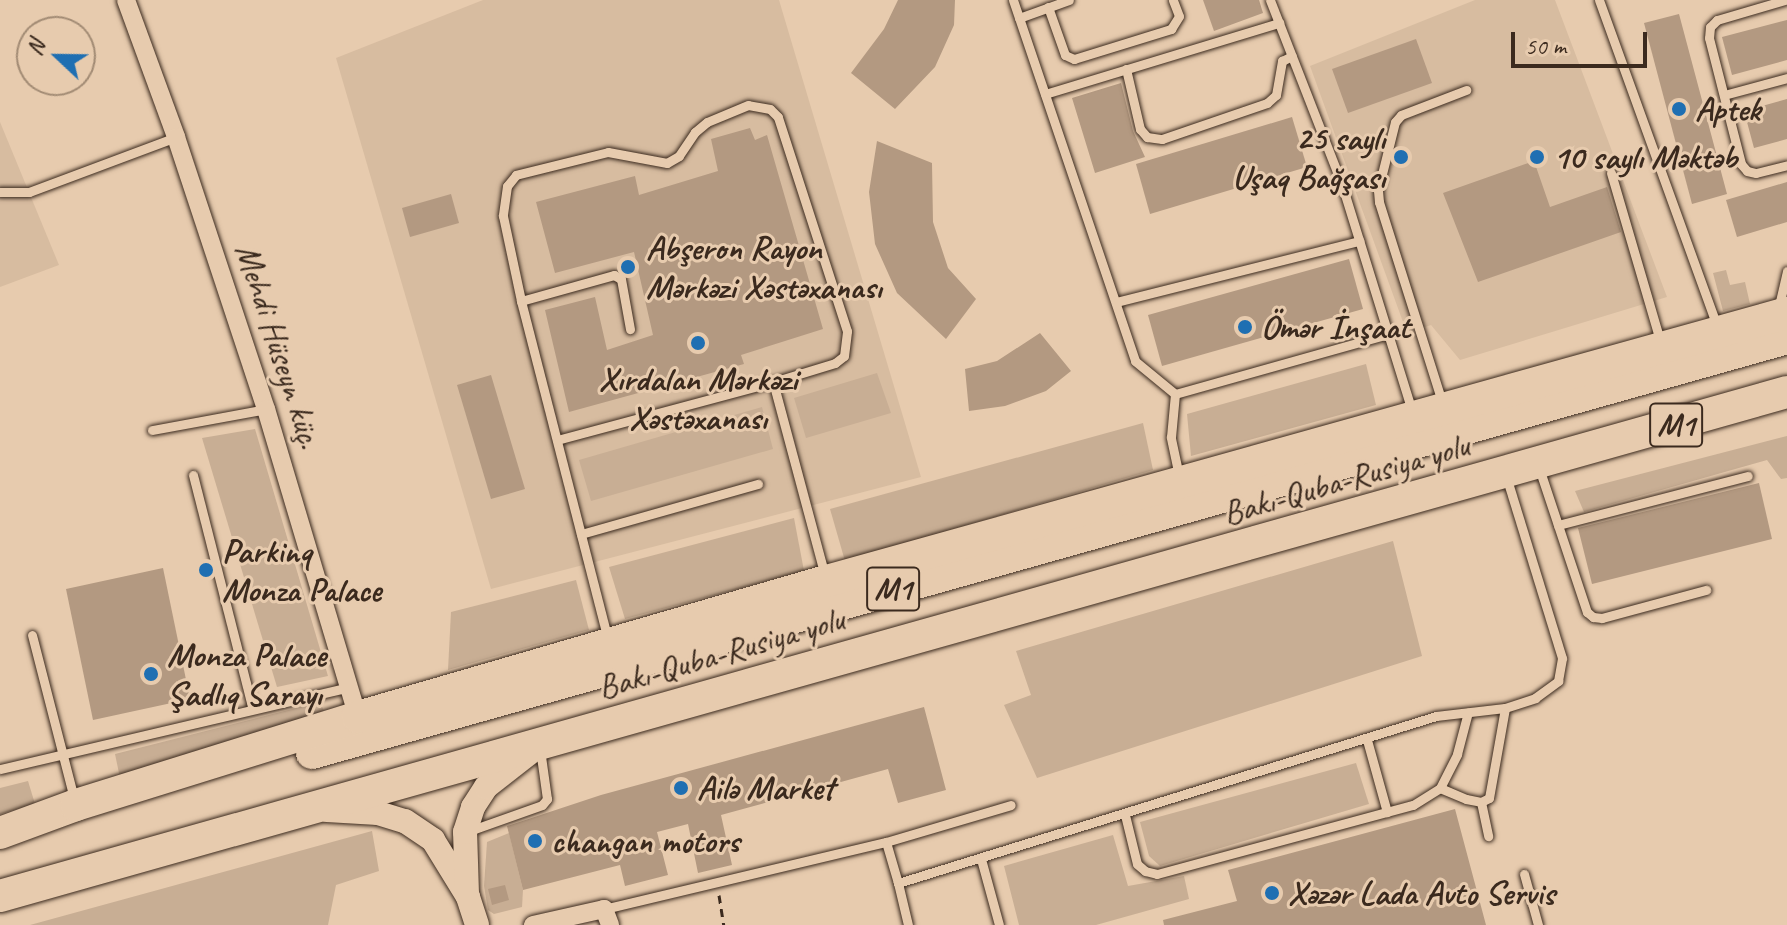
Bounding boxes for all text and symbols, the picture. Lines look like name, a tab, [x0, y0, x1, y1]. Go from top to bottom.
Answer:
north arrow	[16, 16, 96, 96]
scale bar	[1515, 16, 1651, 66]
text: 50 m	[1525, 31, 1566, 61]
text: N	[20, 36, 51, 59]
place label: Aptek	[1695, 89, 1761, 129]
marker: Aptek	[1670, 100, 1688, 118]
place label: 25 saylı Uşaq Bağşası	[1231, 117, 1385, 196]
place label: 10 saylı Məktəb	[1553, 137, 1737, 177]
marker: 25 saylı Uşaq Bağşası	[1392, 148, 1410, 166]
marker: 10 saylı Məktəb	[1528, 148, 1546, 166]
place label: Abşeron Rayon Mərkəzi Xəstəxanası	[646, 227, 881, 306]
street label: Mehdi Hüseyn küç.	[227, 239, 331, 453]
marker: Abşeron Rayon Mərkəzi Xəstəxanası	[617, 256, 639, 278]
place label: Ömər İnşaat	[1261, 307, 1410, 347]
marker: Ömər İnşaat	[1236, 318, 1254, 336]
marker: Xırdalan Mərkəzi Xəstəxanası	[687, 332, 709, 354]
place label: Xırdalan Mərkəzi Xəstəxanası	[599, 358, 797, 438]
road number: M1	[1648, 397, 1704, 453]
street label: Bakı-Quba-Rusiya yolu	[1218, 424, 1474, 534]
place label: Parkinq Monza Palace	[222, 530, 381, 610]
marker: Parkinq Monza Palace	[197, 561, 215, 579]
road number: M1	[865, 561, 921, 617]
street label: Bakı-Quba-Rusiya yolu	[593, 598, 849, 708]
place label: Monza Palace Şadlıq Sarayı	[167, 634, 326, 714]
marker: Monza Palace Şadlıq Sarayı	[142, 665, 160, 683]
place label: Ailə Market	[697, 768, 834, 808]
marker: Ailə Market	[672, 779, 690, 797]
place label: changan motors	[551, 821, 740, 861]
marker: changan motors	[526, 832, 544, 850]
place label: Xəzər Lada Avto Servis	[1288, 873, 1554, 913]
marker: Xəzər Lada Avto Servis	[1263, 884, 1281, 902]

